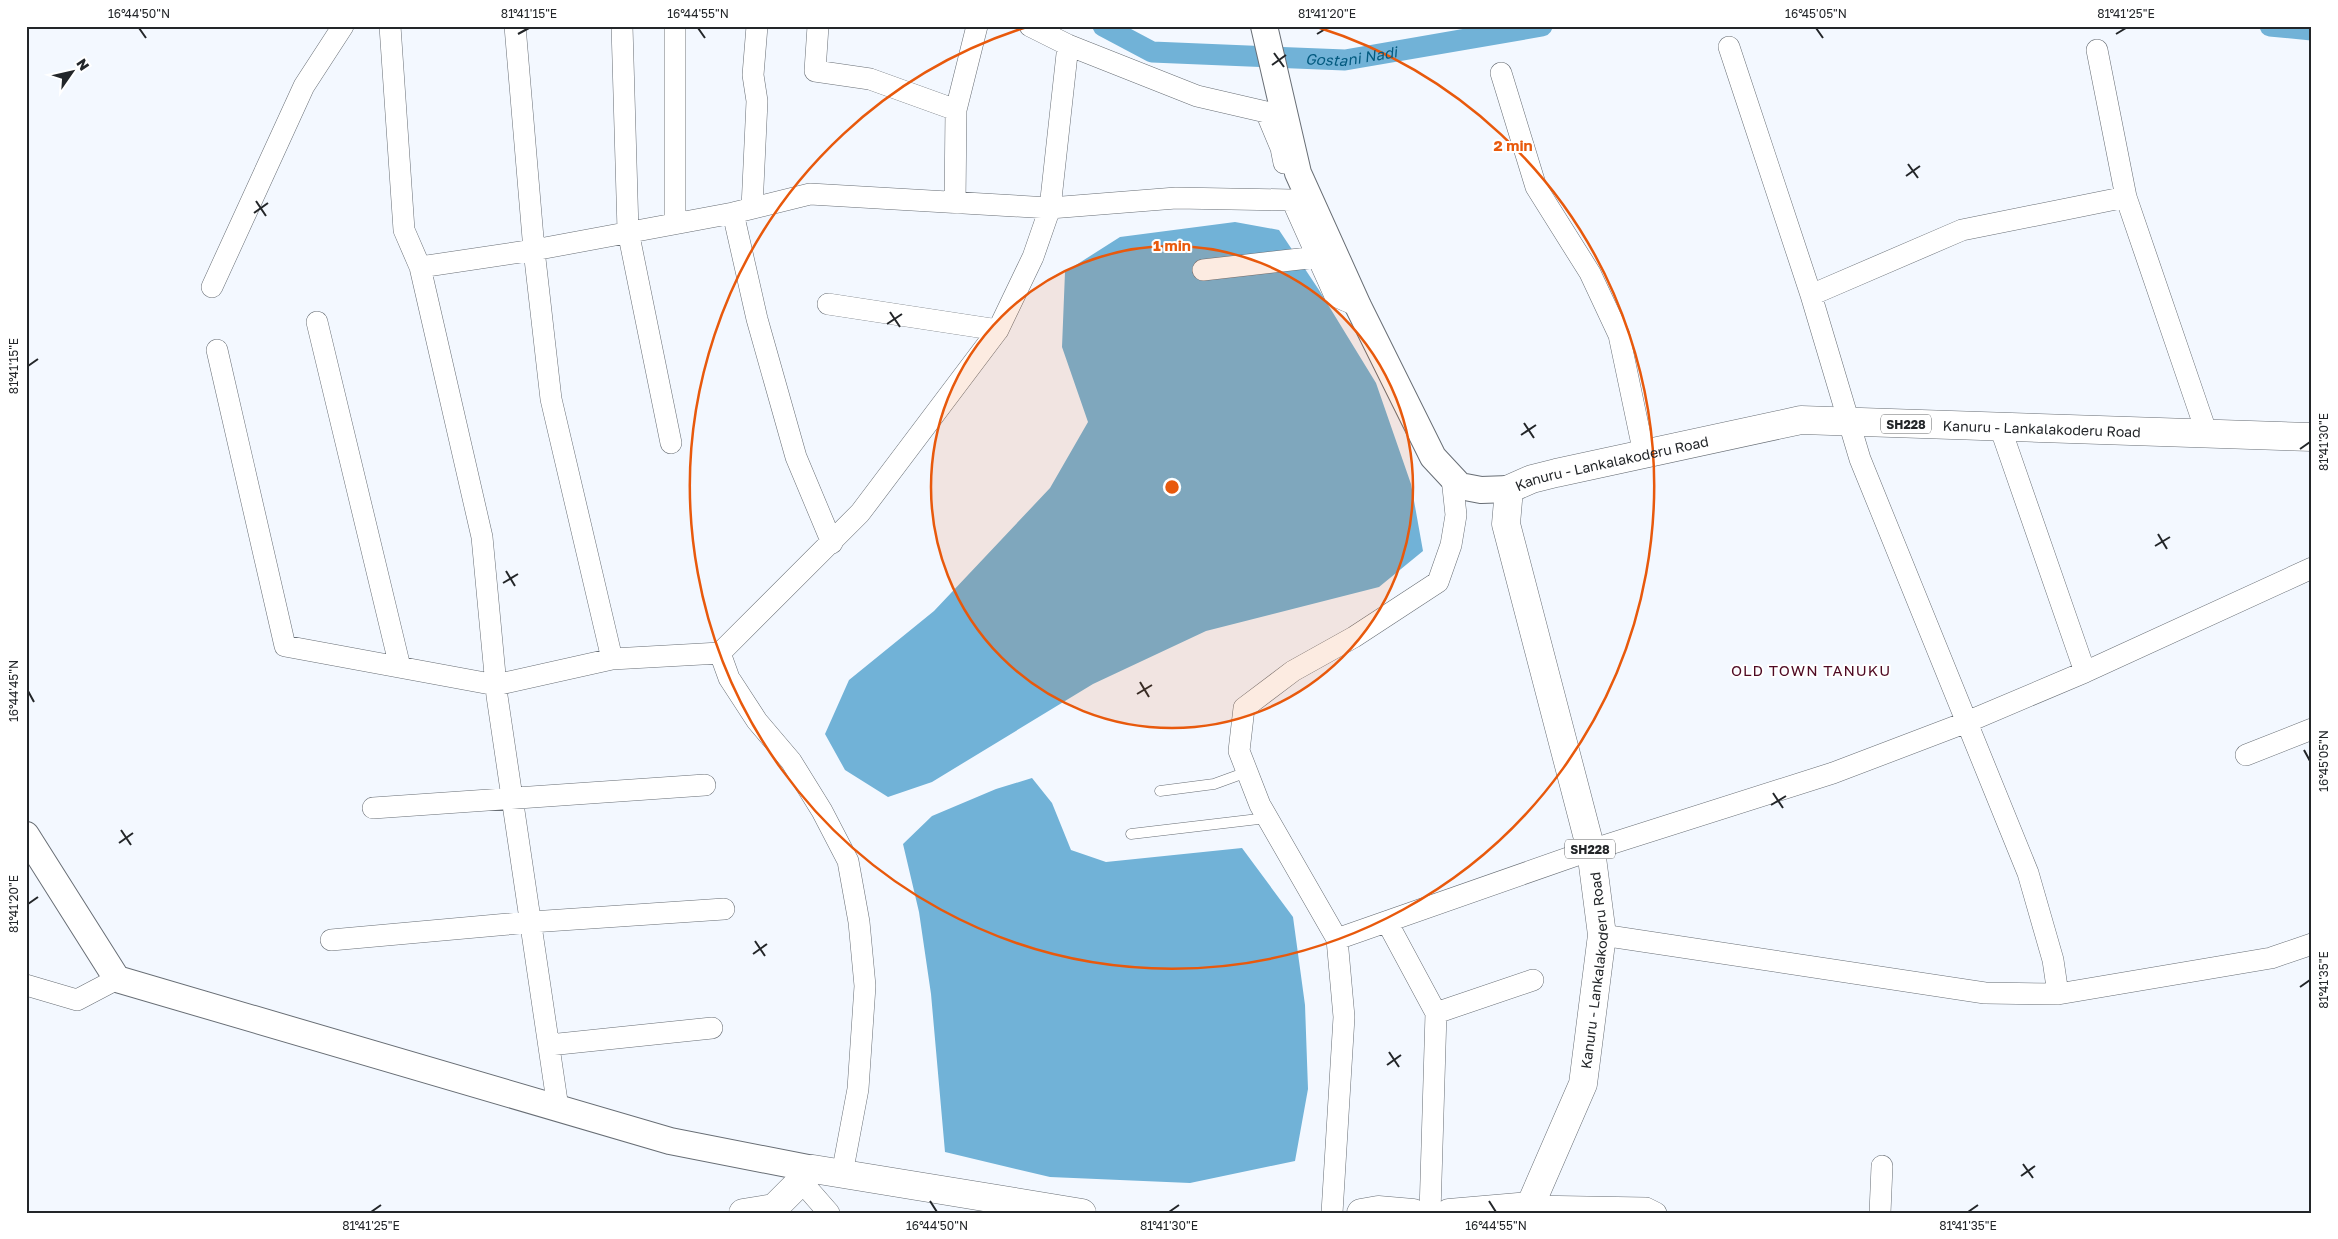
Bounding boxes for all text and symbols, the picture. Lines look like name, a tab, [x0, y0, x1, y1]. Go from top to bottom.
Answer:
text: 16°44'50"N	[108, 6, 170, 21]
text: 81°41'15"E	[501, 6, 557, 21]
text: 16°44'55"N	[667, 6, 729, 21]
text: 81°41'20"E	[1298, 6, 1356, 21]
text: 16°45'05"N	[1785, 6, 1847, 21]
text: 81°41'25"E	[2097, 6, 2155, 21]
water label: Gostani Nadi	[1305, 42, 1400, 69]
north arrow	[48, 48, 98, 98]
text: N	[73, 55, 93, 74]
text: 2 min	[1493, 136, 1533, 154]
text: 1 min	[1153, 236, 1191, 254]
text: 81°41'15"E	[6, 338, 21, 394]
text: 81°41'30"E	[2316, 413, 2331, 471]
road number: SH228	[1881, 414, 1931, 434]
street label: Kanuru - Lankalakoderu Road	[1942, 416, 2141, 440]
street label: Kanuru - Lankalakoderu Road	[1512, 432, 1710, 494]
centre of rings	[1163, 478, 1181, 496]
text: 16°44'45"N	[6, 660, 21, 722]
district label: OLD TOWN TANUKU	[1731, 661, 1891, 679]
text: 16°45'05"N	[2316, 730, 2331, 792]
road number: SH228	[1565, 840, 1615, 859]
street label: Kanuru - Lankalakoderu Road	[1576, 871, 1611, 1070]
text: 81°41'20"E	[6, 875, 21, 933]
text: 81°41'35"E	[2316, 951, 2331, 1009]
text: 81°41'25"E	[342, 1218, 400, 1233]
text: 16°44'50"N	[906, 1218, 968, 1233]
text: 81°41'30"E	[1140, 1218, 1198, 1233]
text: 16°44'55"N	[1465, 1218, 1527, 1233]
text: 81°41'35"E	[1939, 1218, 1997, 1233]

